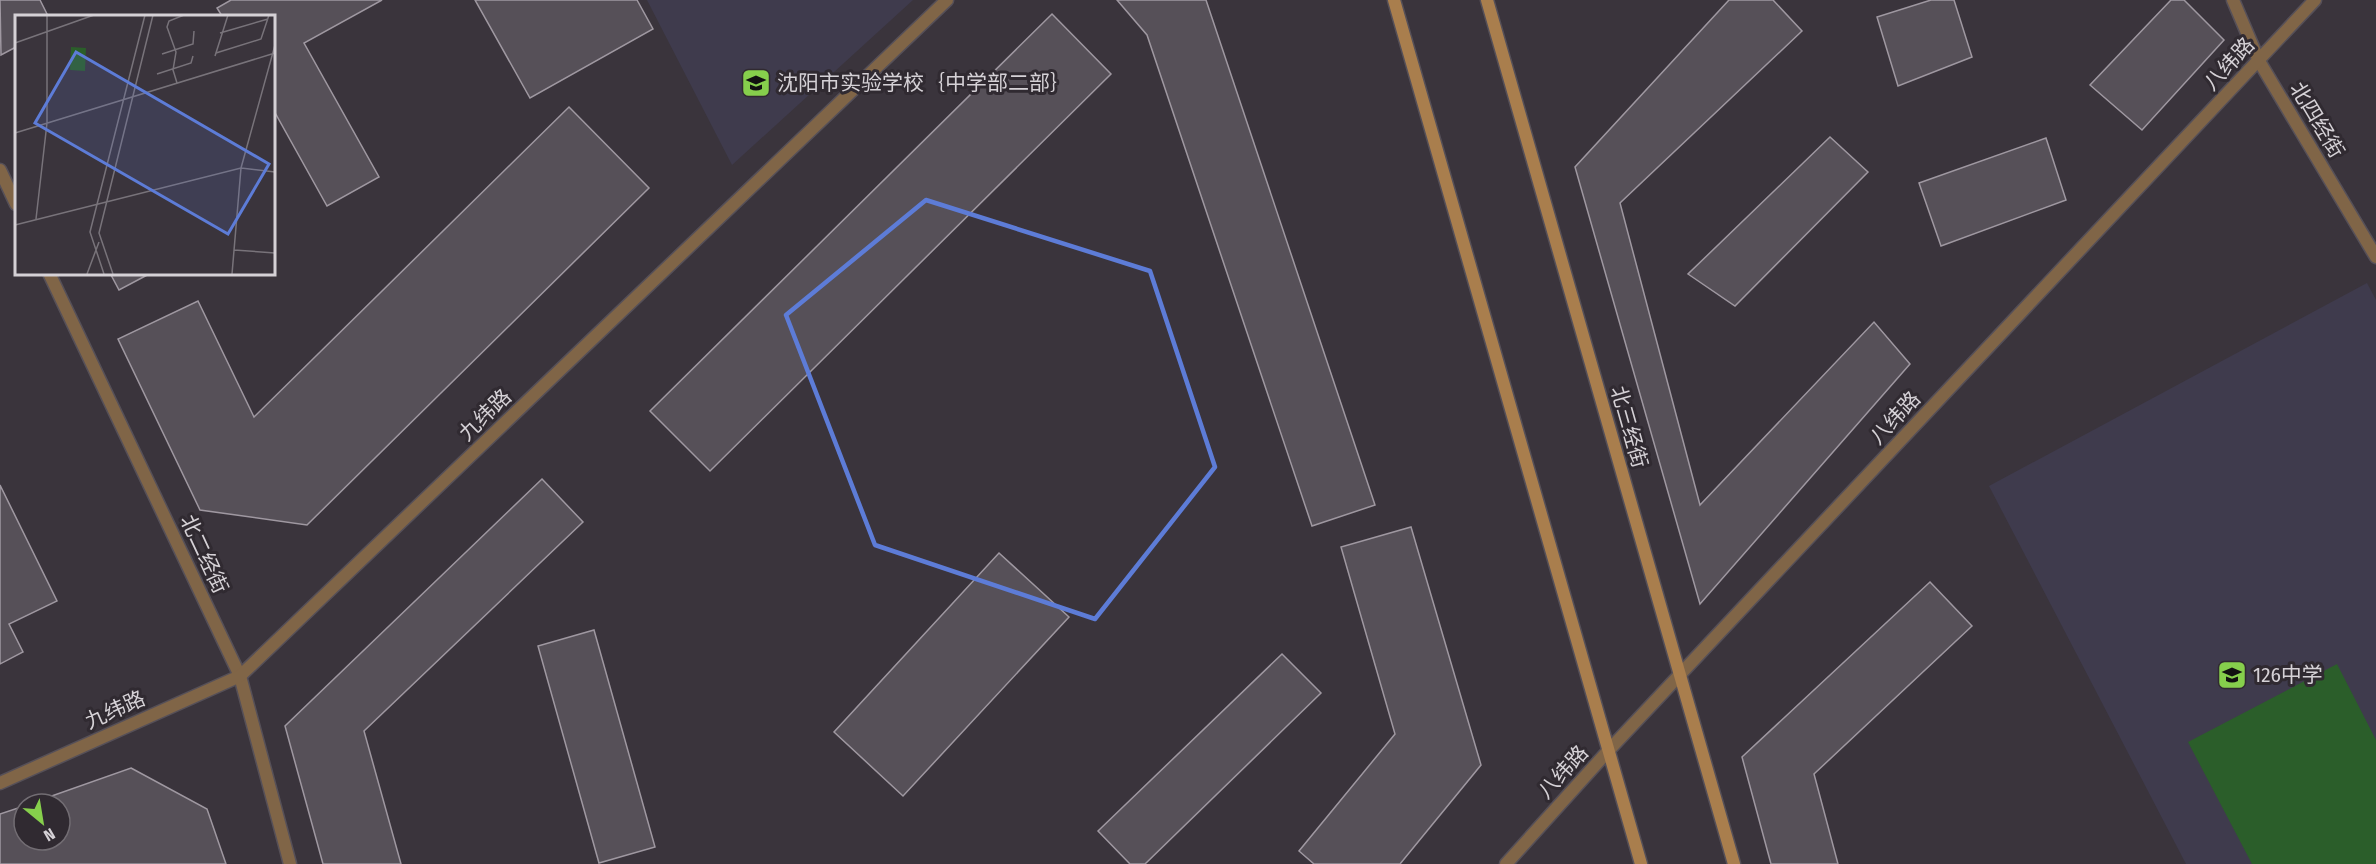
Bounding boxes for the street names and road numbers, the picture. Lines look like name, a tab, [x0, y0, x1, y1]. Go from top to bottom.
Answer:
street label: 八纬路	[2198, 32, 2260, 96]
street label: 北四经街	[2284, 77, 2350, 163]
street label: 北三经街	[1605, 383, 1653, 471]
street label: 九纬路	[453, 384, 517, 446]
street label: 八纬路	[1864, 386, 1926, 450]
street label: 北二经街	[174, 510, 234, 598]
street label: 九纬路	[81, 685, 149, 735]
street label: 八纬路	[1532, 740, 1594, 804]

